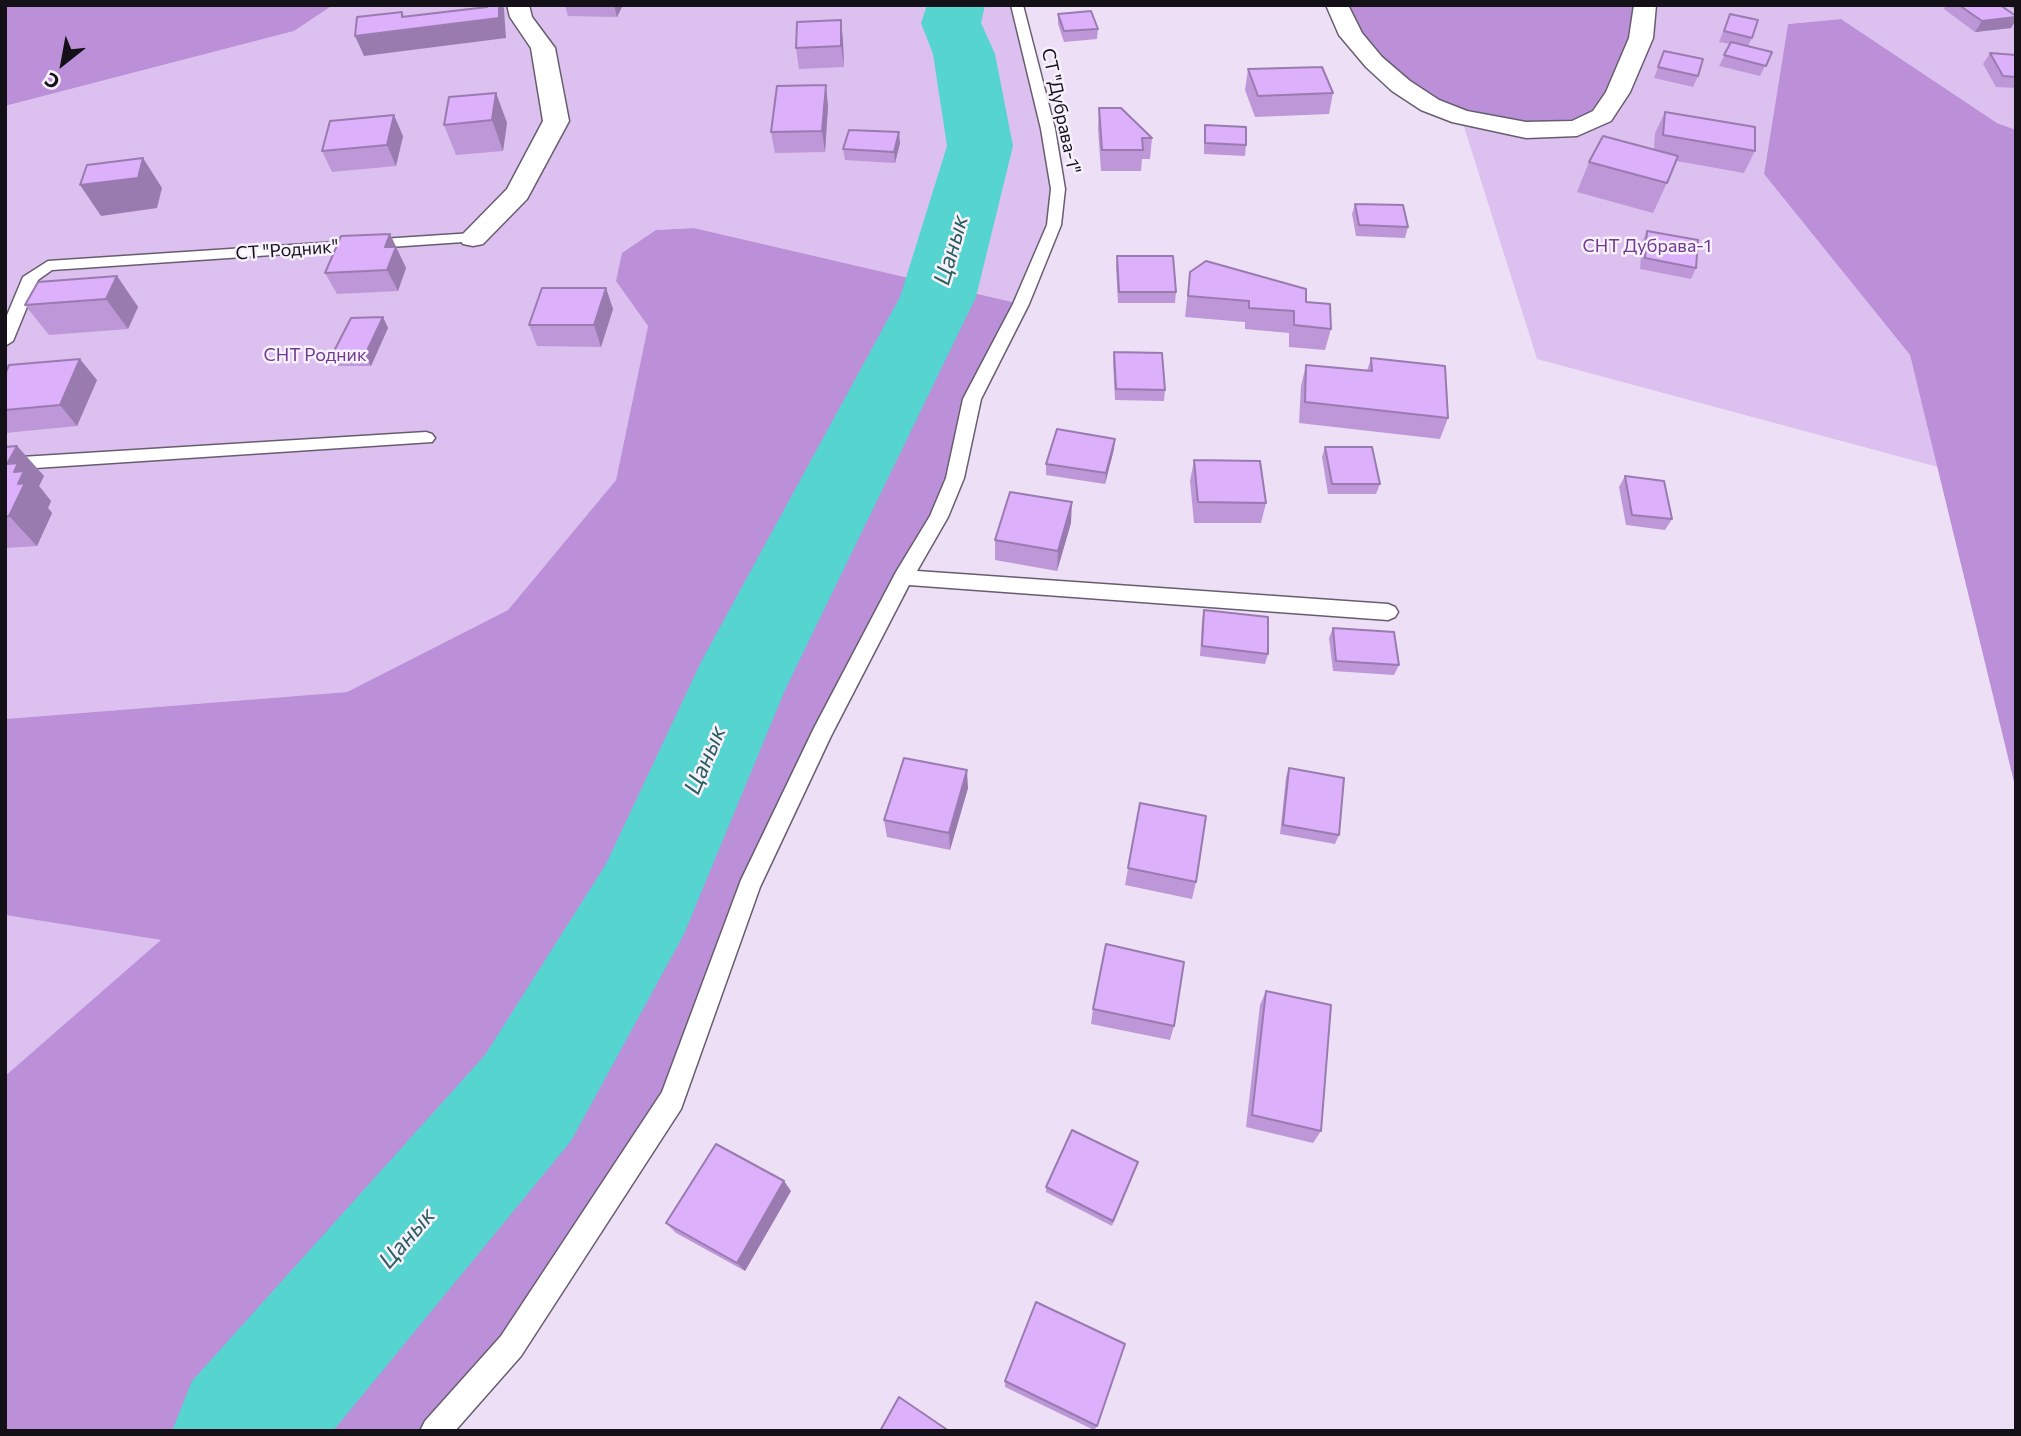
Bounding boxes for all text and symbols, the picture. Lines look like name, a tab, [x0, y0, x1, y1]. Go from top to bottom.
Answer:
north arrow	[28, 28, 98, 98]
street label: СТ "Дубрава-1"	[1037, 46, 1085, 176]
text: С	[40, 68, 63, 95]
water label: Цанык	[928, 212, 974, 288]
park label: СНТ Дубрава-1	[1582, 235, 1712, 257]
street label: СТ "Родник"	[235, 236, 339, 264]
park label: СНТ Родник	[263, 344, 367, 366]
water label: Цанык	[678, 722, 732, 798]
water label: Цанык	[373, 1202, 441, 1274]

